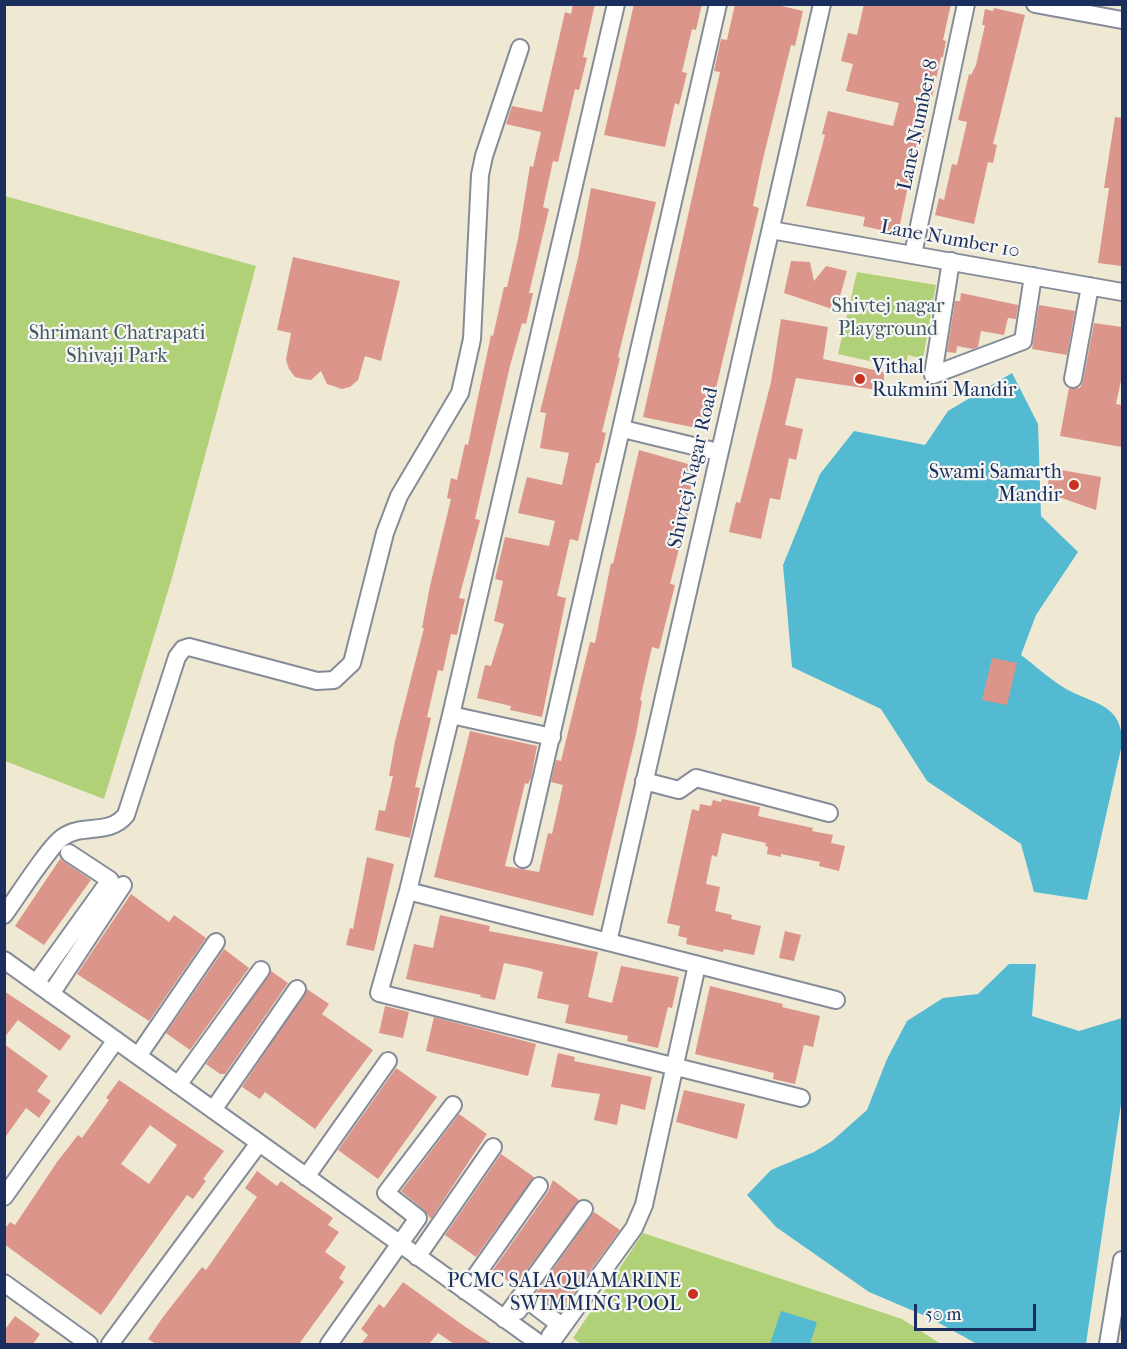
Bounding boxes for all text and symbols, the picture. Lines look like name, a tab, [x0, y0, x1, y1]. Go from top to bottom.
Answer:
street label: Lane Number 8	[893, 57, 945, 193]
street label: Lane Number 10	[879, 216, 1021, 264]
park label: Shivtej nagar Playground	[832, 295, 944, 342]
park label: Shrimant Chatrapati Shivaji Park	[29, 322, 205, 369]
place label: Vithal Rukmini Mandir	[872, 356, 1017, 403]
marker: Vithal Rukmini Mandir	[853, 372, 867, 386]
street label: Shivtej Nagar Road	[664, 385, 724, 551]
place label: Swami Samarth Mandir	[929, 461, 1062, 508]
marker: Swami Samarth Mandir	[1067, 478, 1081, 492]
place label: PCMC SAI AQUAMARINE SWIMMING POOL	[447, 1270, 681, 1317]
marker: PCMC SAI AQUAMARINE SWIMMING POOL	[686, 1287, 700, 1301]
scale bar	[917, 1292, 1038, 1330]
text: 50 m	[925, 1304, 961, 1325]

